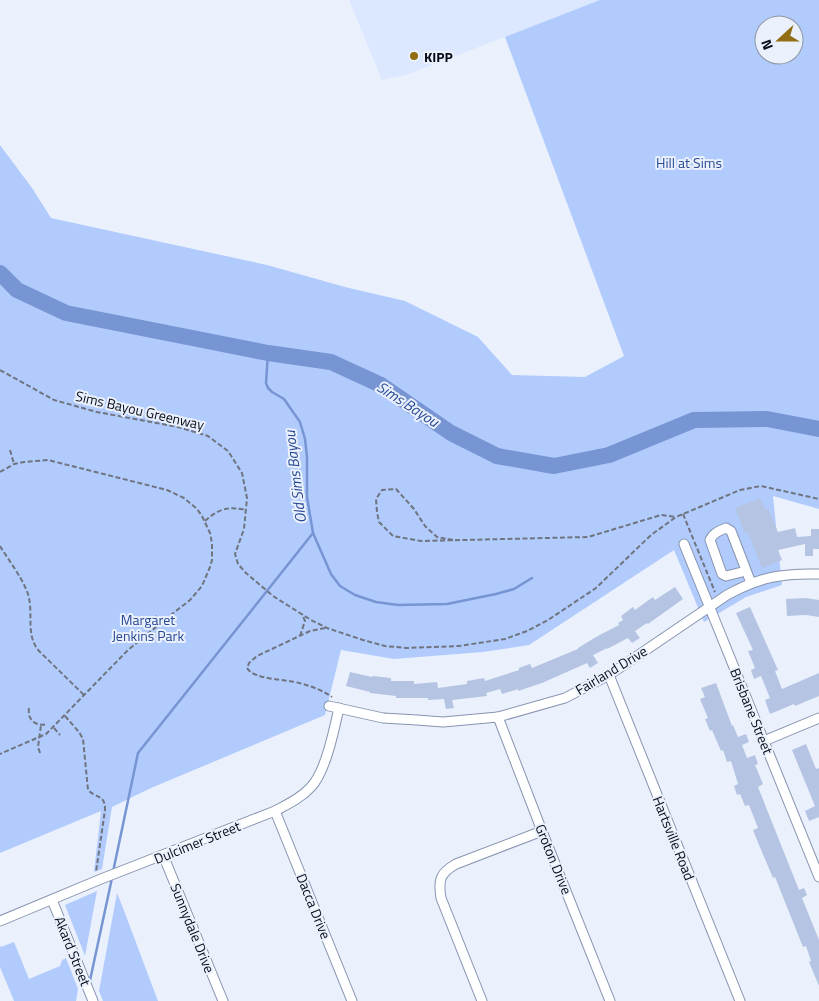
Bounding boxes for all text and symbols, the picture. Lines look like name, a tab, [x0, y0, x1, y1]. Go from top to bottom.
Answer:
north arrow	[754, 15, 804, 65]
text: N	[755, 37, 778, 53]
place label: KIPP	[424, 46, 453, 67]
marker: KIPP	[408, 50, 420, 62]
park label: Hill at Sims	[656, 152, 722, 173]
water label: Sims Bayou	[373, 375, 445, 433]
street label: Sims Bayou Greenway	[74, 385, 207, 435]
water label: Old Sims Bayou	[278, 428, 312, 525]
park label: Margaret Jenkins Park	[112, 609, 184, 646]
street label: Fairland Drive	[571, 640, 651, 700]
street label: Brisbane Street	[725, 665, 779, 757]
street label: Hartsville Road	[648, 793, 700, 883]
street label: Dulcimer Street	[151, 815, 243, 869]
street label: Groton Drive	[530, 821, 578, 897]
street label: Dacca Drive	[291, 870, 337, 942]
street label: Sunnydale Drive	[165, 880, 221, 976]
street label: Akard Street	[50, 913, 96, 989]

